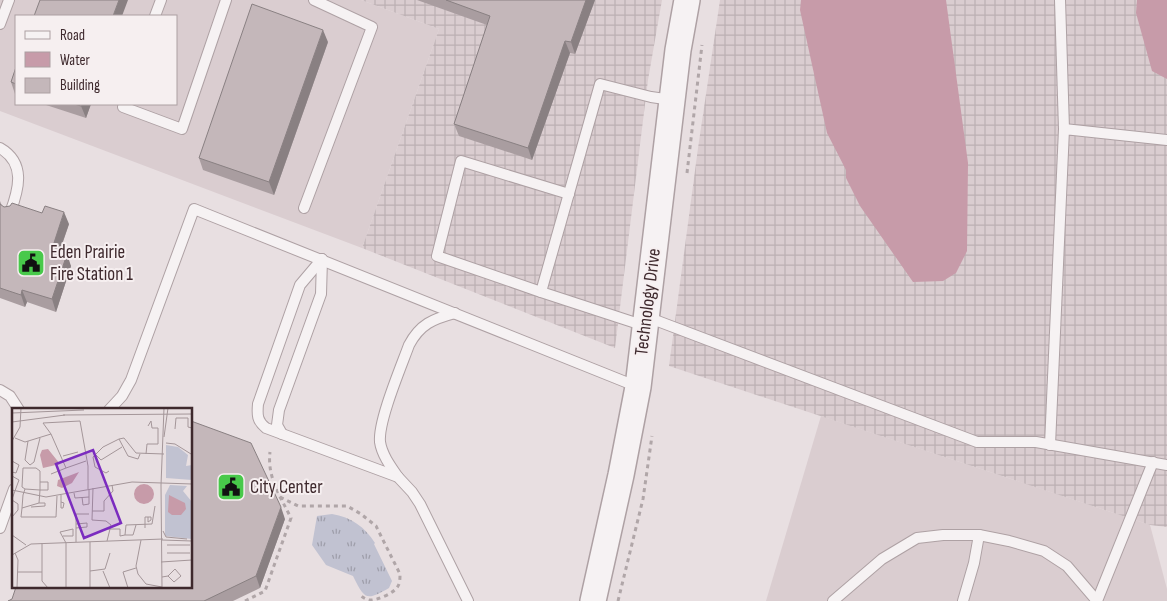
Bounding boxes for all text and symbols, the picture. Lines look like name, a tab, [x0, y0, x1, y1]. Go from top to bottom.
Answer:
legend	[15, 15, 178, 105]
text: Road	[60, 26, 85, 45]
text: Water	[60, 51, 91, 70]
text: Building	[60, 76, 100, 95]
place label: Eden Prairie Fire Station 1	[50, 241, 133, 286]
street label: Technology Drive	[630, 247, 666, 357]
public building icon: Eden Prairie Fire Station 1	[16, 248, 46, 278]
inset map	[12, 408, 192, 588]
public building icon: City Center	[216, 472, 246, 502]
place label: City Center	[250, 476, 323, 499]

